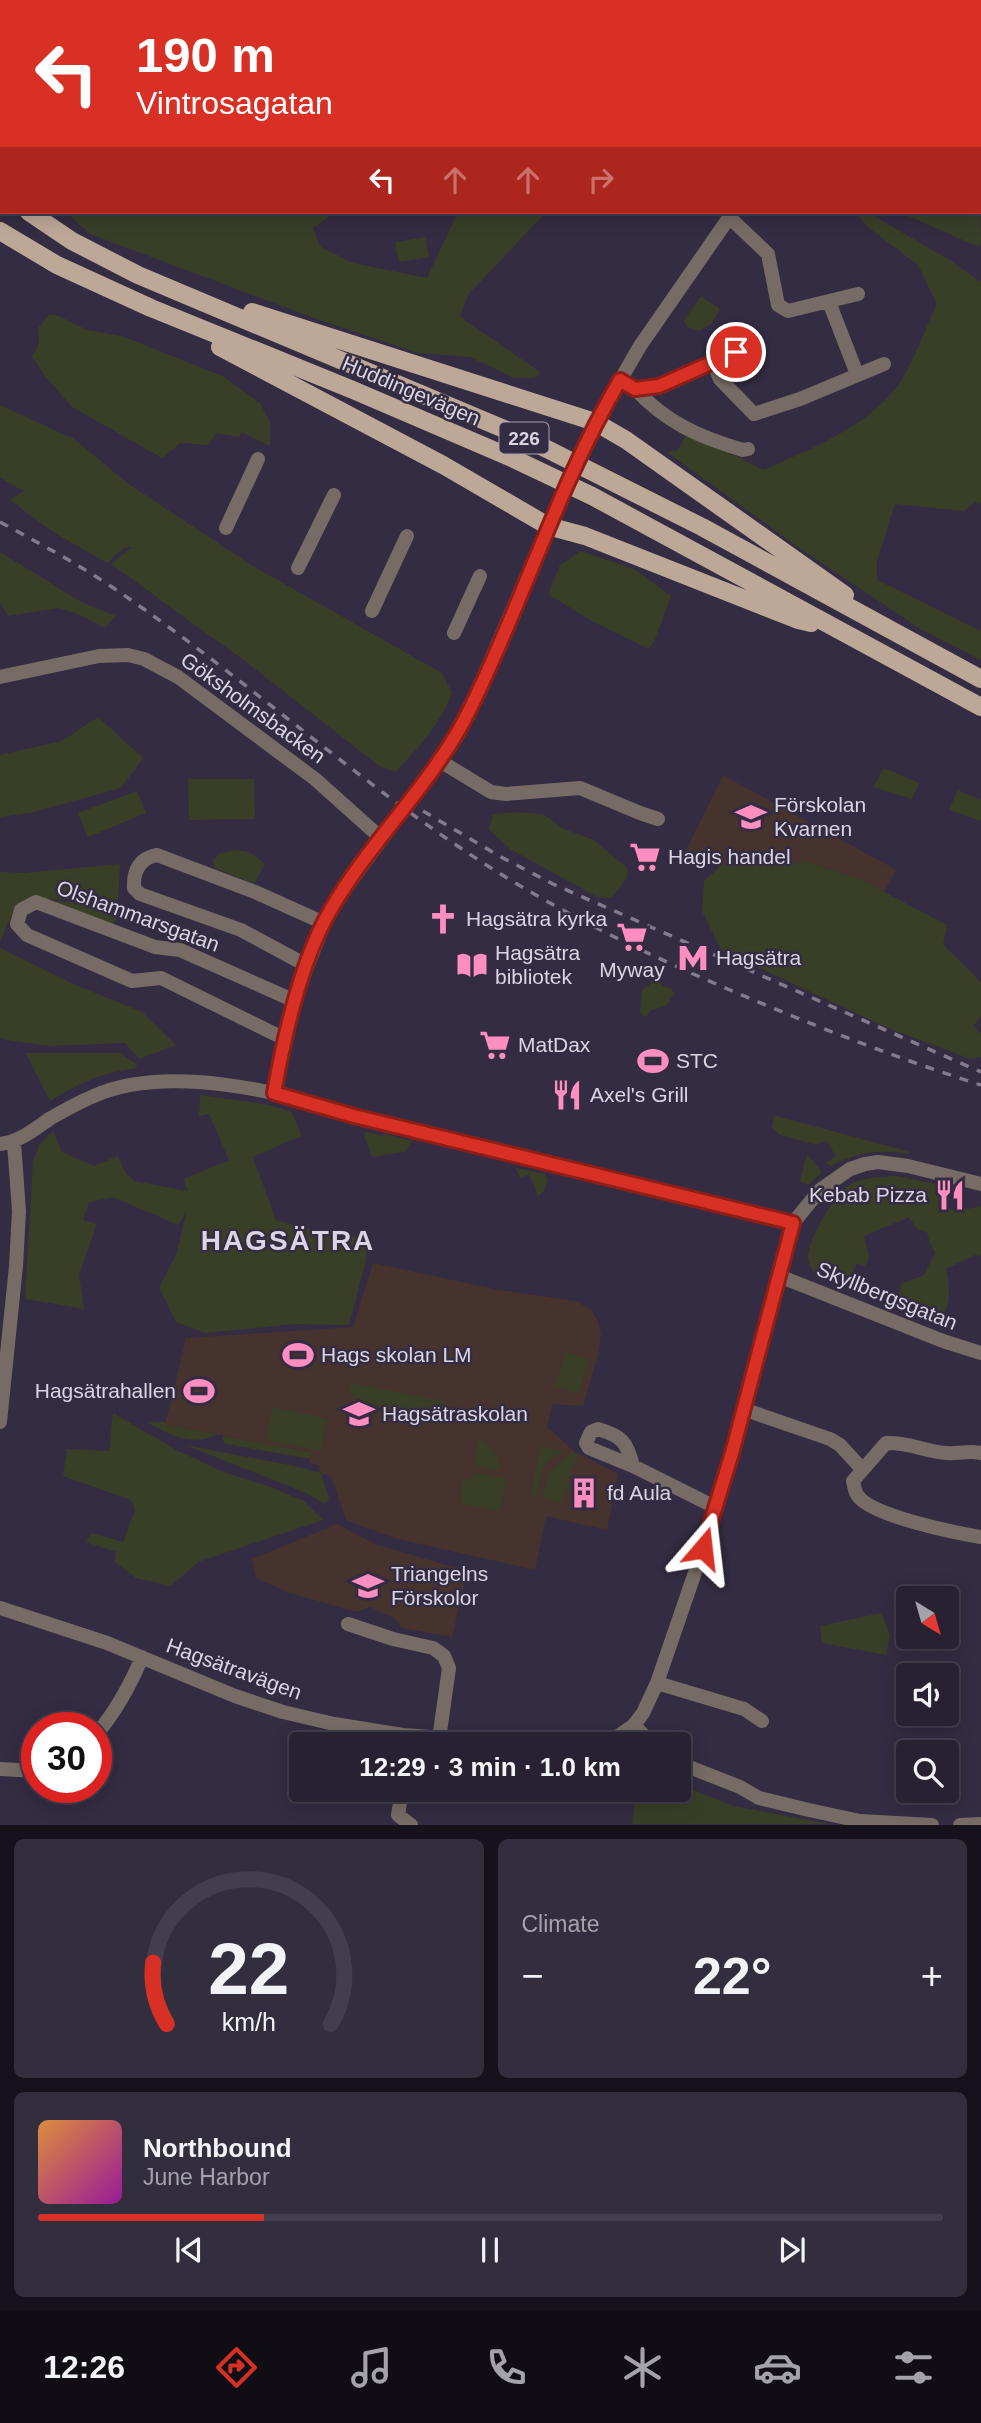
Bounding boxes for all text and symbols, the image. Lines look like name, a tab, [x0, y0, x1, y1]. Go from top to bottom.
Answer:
icon: left	[21, 28, 112, 119]
text: 190 m	[136, 28, 275, 82]
text: Vintrosagatan	[136, 85, 333, 121]
icon: left	[363, 161, 401, 199]
icon: ahead	[436, 161, 474, 199]
icon: ahead	[509, 161, 547, 199]
icon: right	[582, 161, 620, 199]
pin	[706, 322, 766, 382]
icon: arrive	[717, 333, 755, 371]
street label: Huddingevägen	[339, 351, 483, 430]
road number: 226	[500, 422, 548, 453]
street label: Göksholmsbacken	[177, 648, 330, 768]
place label: Förskolan Kvarnen	[774, 793, 866, 840]
school or university icon: Förskolan Kvarnen	[734, 800, 768, 834]
supermarket icon: Hagis handel	[628, 840, 662, 874]
place label: Hagis handel	[668, 845, 791, 868]
street label: Olshammarsgatan	[54, 875, 223, 956]
church icon: Hagsätra kyrka	[426, 902, 460, 936]
place label: Hagsätra kyrka	[466, 907, 608, 930]
supermarket icon: Myway	[615, 920, 649, 954]
place label: Hagsätra bibliotek	[495, 941, 581, 988]
metro station icon: Hagsätra	[676, 941, 710, 975]
place label: Hagsätra	[716, 946, 802, 969]
library icon: Hagsätra bibliotek	[455, 948, 489, 982]
place label: Myway	[599, 958, 665, 981]
supermarket icon: MatDax	[478, 1028, 512, 1062]
place label: MatDax	[518, 1033, 591, 1056]
sports icon: STC	[636, 1044, 670, 1078]
place label: STC	[676, 1049, 718, 1072]
restaurant icon: Axel's Grill	[550, 1078, 584, 1112]
place label: Axel's Grill	[590, 1083, 689, 1106]
restaurant icon: Kebab Pizza	[933, 1178, 967, 1212]
place label: Kebab Pizza	[809, 1183, 927, 1206]
district label: HAGSÄTRA	[201, 1225, 375, 1256]
street label: Skyllbergsgatan	[814, 1257, 961, 1334]
sports icon: Hags skolan LM	[281, 1338, 315, 1372]
place label: Hags skolan LM	[321, 1343, 472, 1366]
sports icon: Hagsätrahallen	[182, 1374, 216, 1408]
place label: Hagsätrahallen	[35, 1379, 176, 1402]
school or university icon: Hagsätraskolan	[342, 1397, 376, 1431]
place label: Hagsätraskolan	[382, 1402, 528, 1425]
building icon: fd Aula	[567, 1476, 601, 1510]
place label: fd Aula	[607, 1481, 672, 1504]
position arrow	[666, 1511, 740, 1585]
place label: Triangelns Förskolor	[391, 1562, 488, 1609]
school or university icon: Triangelns Förskolor	[351, 1569, 385, 1603]
north arrow	[896, 1586, 959, 1648]
map controls	[896, 1586, 959, 1803]
street label: Hagsätravägen	[163, 1633, 305, 1704]
button: sound	[896, 1663, 959, 1726]
speed limit sign: 30	[21, 1712, 112, 1803]
button: search	[896, 1740, 959, 1803]
text: 12:29 · 3 min · 1.0 km	[359, 1752, 621, 1782]
text: Climate	[522, 1911, 599, 1937]
text: 22	[208, 1929, 289, 2010]
text: 22°	[693, 1947, 772, 2005]
text: −	[522, 1955, 544, 1997]
text: +	[921, 1955, 943, 1997]
text: km/h	[222, 2008, 276, 2036]
text: Northbound	[143, 2133, 292, 2163]
text: June Harbor	[143, 2164, 270, 2190]
icon: previous	[170, 2231, 208, 2269]
icon: pause	[471, 2231, 509, 2269]
icon: next	[773, 2231, 811, 2269]
icon: directions	[212, 2343, 261, 2392]
icon: music	[347, 2343, 396, 2392]
icon: phone	[482, 2343, 531, 2392]
icon: climate	[618, 2343, 667, 2392]
icon: car	[753, 2343, 802, 2392]
icon: filters	[889, 2343, 938, 2392]
text: 12:26	[43, 2349, 125, 2385]

